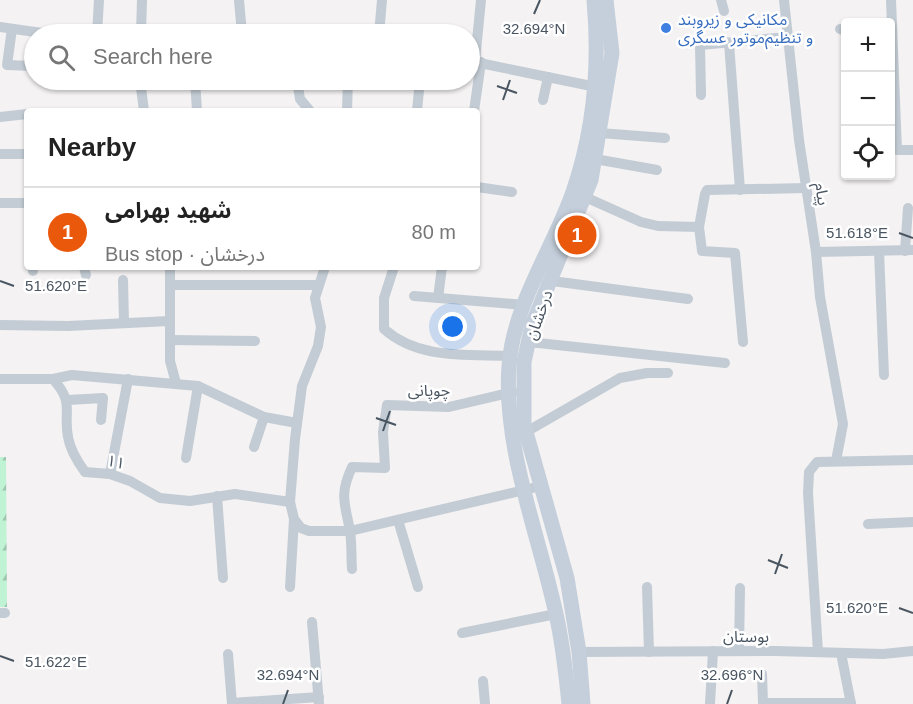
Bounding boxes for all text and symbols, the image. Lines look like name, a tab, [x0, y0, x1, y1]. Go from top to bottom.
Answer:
place label: مکانیکی و زیروبند و تنظیم‌موتور عسگری	[678, 11, 813, 50]
map controls	[841, 18, 895, 180]
button: +	[841, 18, 895, 72]
text: 32.694°N	[503, 20, 565, 37]
marker: مکانیکی و زیروبند و تنظیم‌موتور عسگری	[659, 21, 673, 35]
search box	[24, 24, 480, 90]
icon: search	[45, 41, 78, 74]
text: Search here	[93, 44, 213, 69]
button: −	[841, 72, 895, 126]
button: locate	[841, 126, 895, 180]
text: Nearby	[48, 132, 136, 162]
street label: پیام	[808, 181, 832, 207]
text: شهید بهرامی	[105, 198, 231, 223]
pin: 1	[558, 212, 596, 258]
text: 1	[62, 221, 73, 243]
text: 80 m	[412, 221, 456, 243]
text: 51.618°E	[826, 224, 888, 241]
text: Bus stop · درخشان	[105, 243, 265, 265]
text: 51.620°E	[25, 277, 87, 294]
street label: درخشان	[522, 288, 557, 342]
your location	[438, 312, 467, 341]
street label: چوپانی	[408, 382, 450, 401]
street label: ۱۱	[105, 452, 127, 472]
text: 51.620°E	[826, 599, 888, 616]
street label: بوستان	[723, 628, 769, 646]
text: 51.622°E	[25, 653, 87, 670]
text: 32.694°N	[257, 666, 319, 683]
text: 32.696°N	[701, 666, 763, 683]

